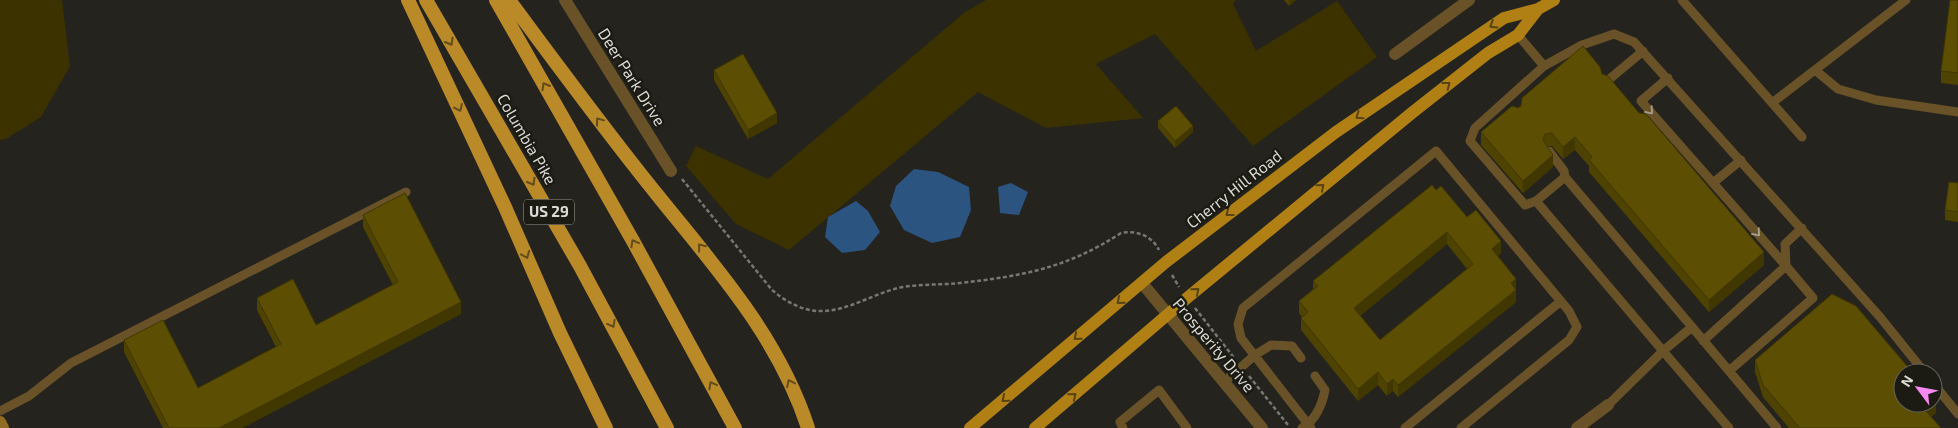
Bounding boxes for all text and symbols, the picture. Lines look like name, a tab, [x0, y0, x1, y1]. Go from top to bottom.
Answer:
one-way arrow	[1489, 19, 1498, 28]
street label: Deer Park Drive	[595, 24, 670, 129]
one-way arrow	[444, 37, 454, 46]
one-way arrow	[1441, 82, 1450, 90]
one-way arrow	[541, 83, 551, 92]
street label: Columbia Pike	[494, 90, 561, 187]
one-way arrow	[452, 103, 463, 112]
one-way arrow	[1644, 106, 1653, 115]
one-way arrow	[1355, 110, 1365, 119]
one-way arrow	[597, 118, 605, 127]
street label: Cherry Hill Road	[1182, 146, 1285, 232]
one-way arrow	[526, 177, 536, 186]
one-way arrow	[1315, 185, 1324, 193]
road number: US 29	[524, 200, 574, 224]
one-way arrow	[1226, 208, 1235, 216]
one-way arrow	[1751, 227, 1760, 236]
one-way arrow	[630, 239, 640, 248]
one-way arrow	[698, 244, 707, 253]
one-way arrow	[520, 250, 531, 259]
one-way arrow	[1190, 288, 1199, 296]
street label: Prosperity Drive	[1170, 294, 1259, 396]
one-way arrow	[1117, 295, 1126, 304]
one-way arrow	[606, 318, 616, 327]
one-way arrow	[1074, 332, 1083, 341]
north arrow	[1893, 363, 1943, 413]
text: N	[1897, 372, 1916, 390]
one-way arrow	[785, 379, 796, 388]
one-way arrow	[708, 382, 718, 391]
one-way arrow	[1001, 393, 1010, 402]
one-way arrow	[1067, 393, 1076, 402]

